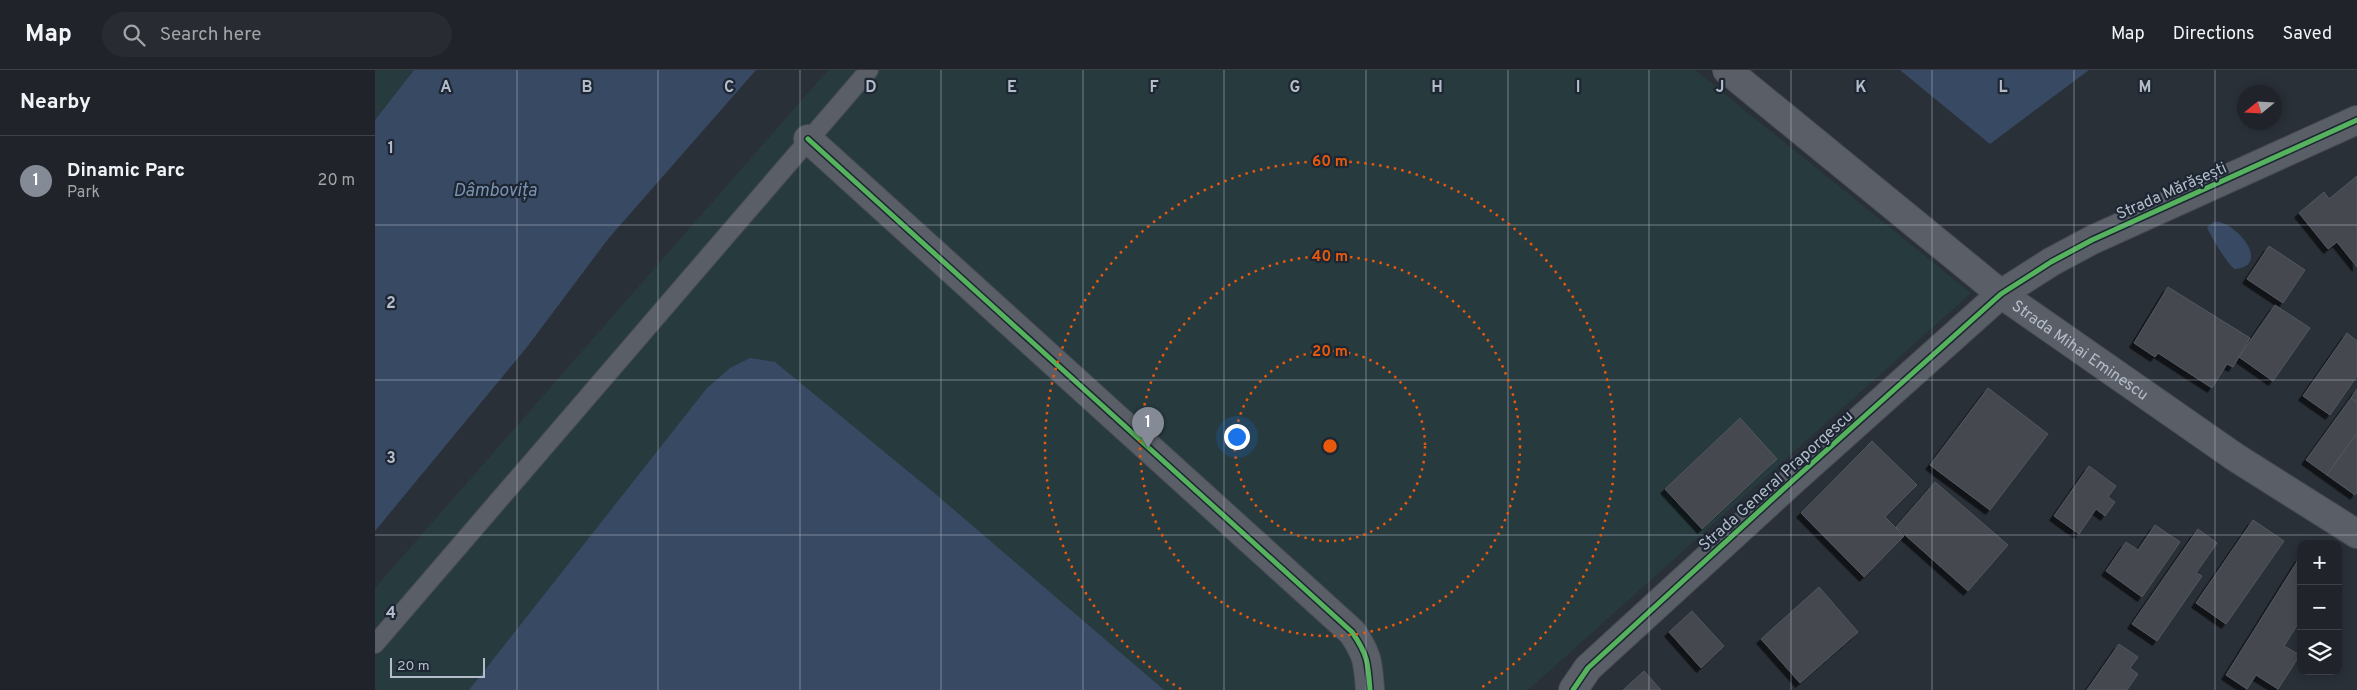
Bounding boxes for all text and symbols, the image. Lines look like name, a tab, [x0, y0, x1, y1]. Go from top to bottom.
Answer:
search box	[102, 12, 452, 57]
text: Map	[25, 20, 72, 50]
icon: search	[120, 21, 148, 49]
text: Search here	[160, 23, 261, 47]
text: Map	[2111, 23, 2145, 46]
text: Directions	[2173, 23, 2255, 46]
text: Saved	[2283, 23, 2332, 46]
text: A	[440, 78, 452, 98]
text: B	[581, 78, 593, 98]
text: C	[724, 78, 734, 98]
text: D	[865, 78, 877, 98]
text: E	[1007, 78, 1017, 98]
text: F	[1149, 78, 1159, 98]
text: G	[1290, 78, 1300, 98]
text: H	[1431, 78, 1443, 98]
text: I	[1576, 78, 1580, 98]
text: J	[1716, 78, 1724, 98]
text: K	[1855, 78, 1867, 98]
text: L	[1998, 78, 2008, 98]
text: M	[2139, 78, 2151, 98]
north arrow	[2237, 85, 2282, 130]
text: Nearby	[20, 89, 91, 116]
text: 1	[388, 139, 394, 159]
text: 60 m	[1312, 153, 1348, 172]
text: Dinamic Parc	[67, 159, 185, 183]
street label: Strada Mărășești	[2114, 159, 2230, 225]
text: 1	[33, 171, 39, 191]
text: 20 m	[318, 171, 355, 191]
water label: Dâmbovița	[453, 180, 537, 203]
text: Park	[67, 183, 100, 203]
text: 40 m	[1312, 248, 1348, 267]
text: 2	[386, 294, 396, 314]
street label: Strada Mihai Eminescu	[2007, 297, 2152, 406]
text: 20 m	[1312, 343, 1348, 362]
pin: 1	[1132, 407, 1164, 448]
street label: Strada General Praporgescu	[1695, 407, 1858, 556]
your location	[1224, 424, 1250, 450]
centre of rings	[1321, 437, 1339, 455]
text: 3	[386, 449, 396, 469]
map controls	[2297, 540, 2342, 675]
button: +	[2297, 540, 2342, 585]
button: −	[2297, 585, 2342, 630]
text: 4	[386, 604, 396, 624]
button: layers	[2297, 630, 2342, 675]
scale bar	[390, 655, 485, 678]
text: 20 m	[397, 658, 430, 675]

